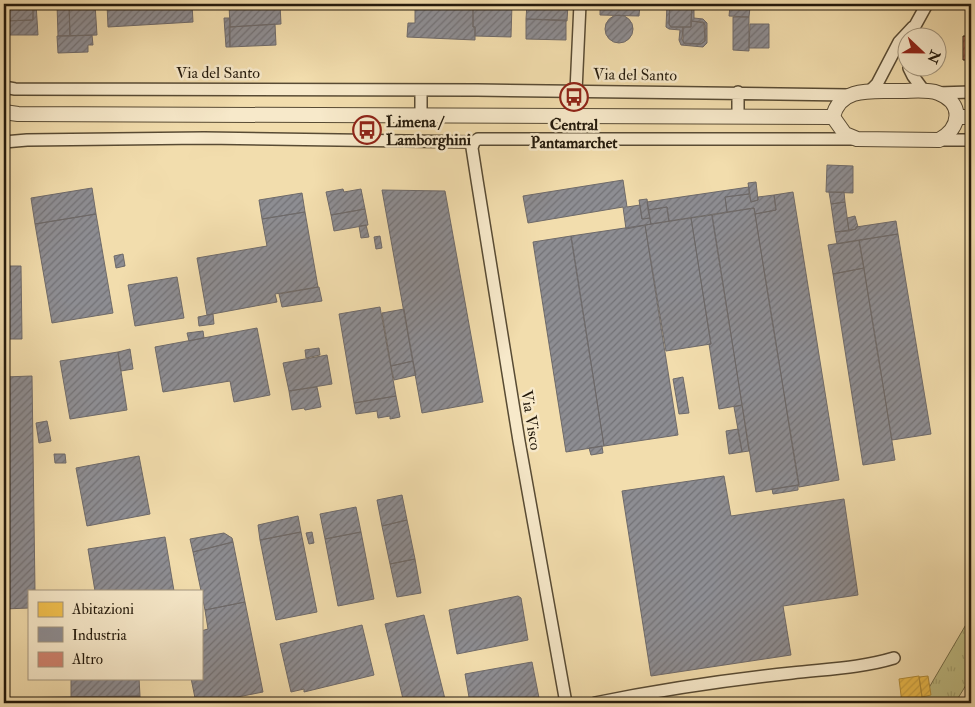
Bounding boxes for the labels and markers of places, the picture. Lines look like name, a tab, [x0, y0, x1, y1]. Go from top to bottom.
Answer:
bus stop icon: Central Pantamarchet	[559, 82, 589, 112]
place label: Limena / Lamborghini	[386, 112, 472, 151]
bus stop icon: Limena / Lamborghini	[352, 115, 382, 145]
place label: Central Pantamarchet	[530, 115, 618, 153]

